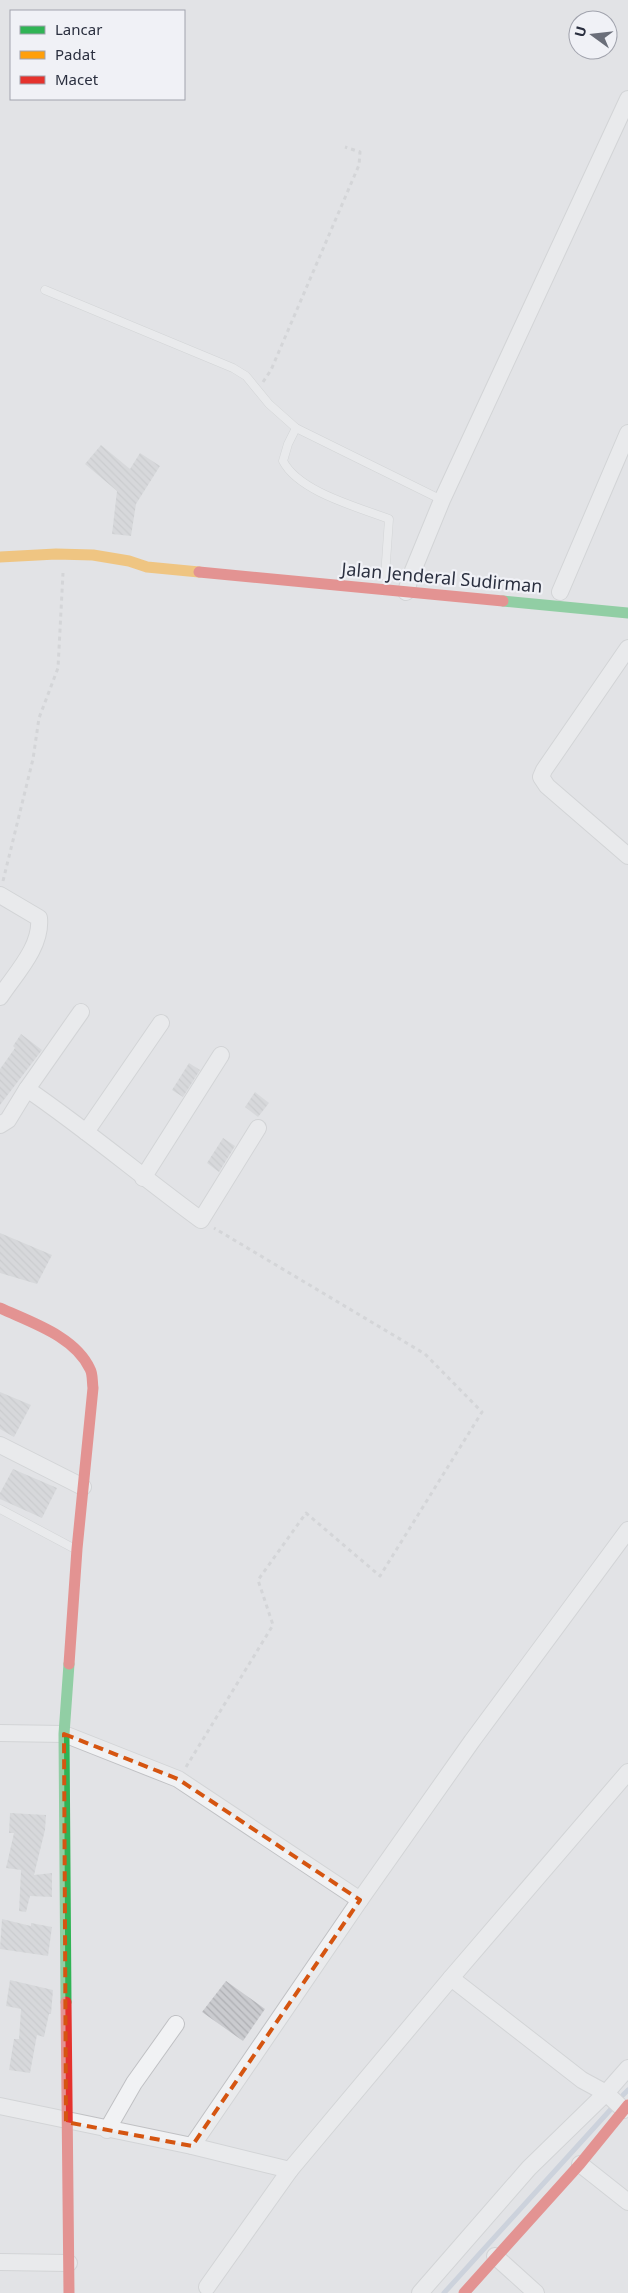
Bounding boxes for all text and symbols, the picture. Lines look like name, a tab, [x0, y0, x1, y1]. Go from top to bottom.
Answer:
legend	[10, 10, 185, 100]
north arrow	[568, 10, 618, 60]
text: Lancar	[55, 19, 102, 39]
text: U	[569, 24, 591, 39]
text: Padat	[55, 44, 96, 64]
text: Macet	[55, 69, 99, 89]
street label: Jalan Jenderal Sudirman	[339, 556, 544, 598]

